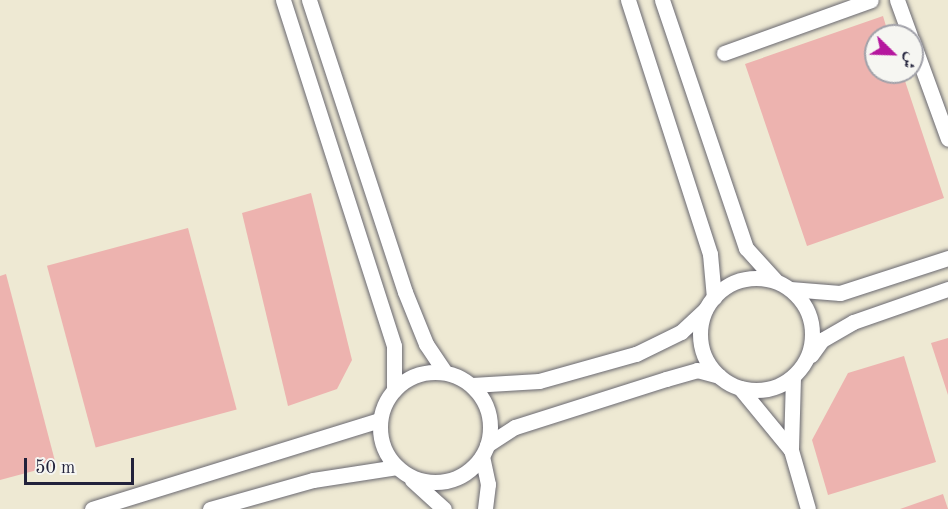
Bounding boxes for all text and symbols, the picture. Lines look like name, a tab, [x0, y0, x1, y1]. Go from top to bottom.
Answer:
north arrow	[864, 24, 924, 84]
text: ش	[898, 50, 919, 71]
scale bar	[27, 446, 136, 484]
text: 50 m	[35, 459, 75, 477]

